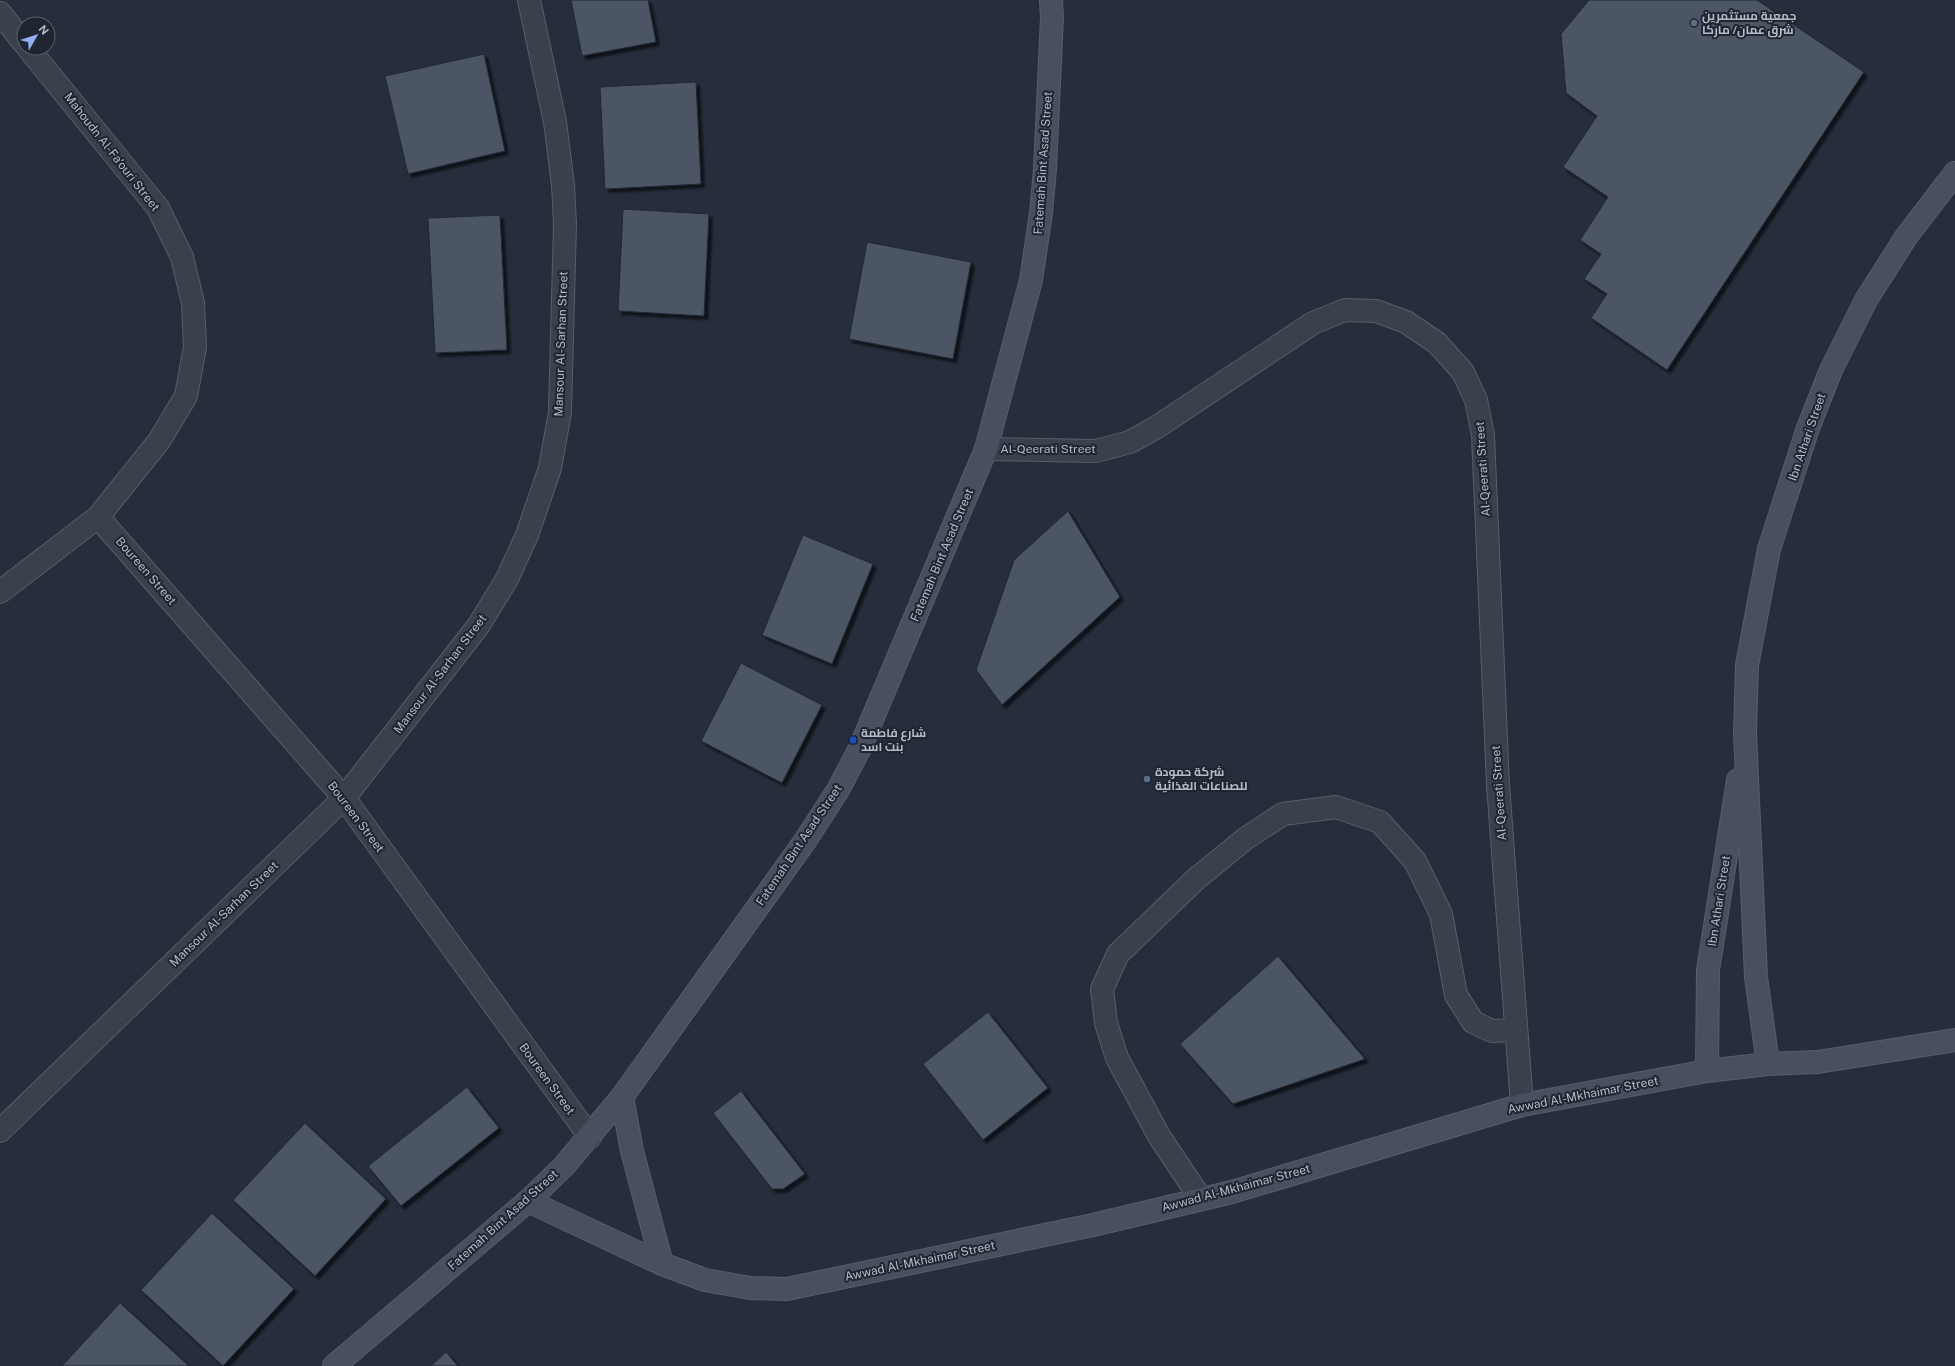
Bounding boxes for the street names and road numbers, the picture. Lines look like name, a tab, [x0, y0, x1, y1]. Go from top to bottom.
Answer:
street label: Mahoudn Al-Fa’ouri Street	[61, 90, 163, 214]
street label: Fatemah Bint Asad Street	[1031, 91, 1055, 235]
street label: Mansour Al-Sarhan Street	[551, 271, 571, 417]
street label: Ibn Athari Street	[1785, 391, 1829, 483]
street label: Al-Qeerati Street	[1473, 421, 1493, 517]
street label: Al-Qeerati Street	[1000, 442, 1096, 456]
street label: Fatemah Bint Asad Street	[908, 486, 977, 624]
street label: Boureen Street	[113, 534, 179, 608]
street label: Mansour Al-Sarhan Street	[391, 611, 490, 736]
street label: Al-Qeerati Street	[1489, 745, 1509, 841]
street label: Boureen Street	[325, 779, 387, 855]
street label: Fatemah Bint Asad Street	[753, 782, 845, 908]
street label: Ibn Athari Street	[1705, 854, 1733, 948]
street label: Mansour Al-Sarhan Street	[167, 858, 281, 970]
street label: Boureen Street	[516, 1041, 578, 1118]
street label: Awwad Al-Mkhaimar Street	[1506, 1073, 1660, 1116]
street label: Awwad Al-Mkhaimar Street	[1160, 1161, 1312, 1215]
street label: Fatemah Bint Asad Street	[445, 1167, 561, 1273]
street label: Awwad Al-Mkhaimar Street	[844, 1238, 997, 1284]

